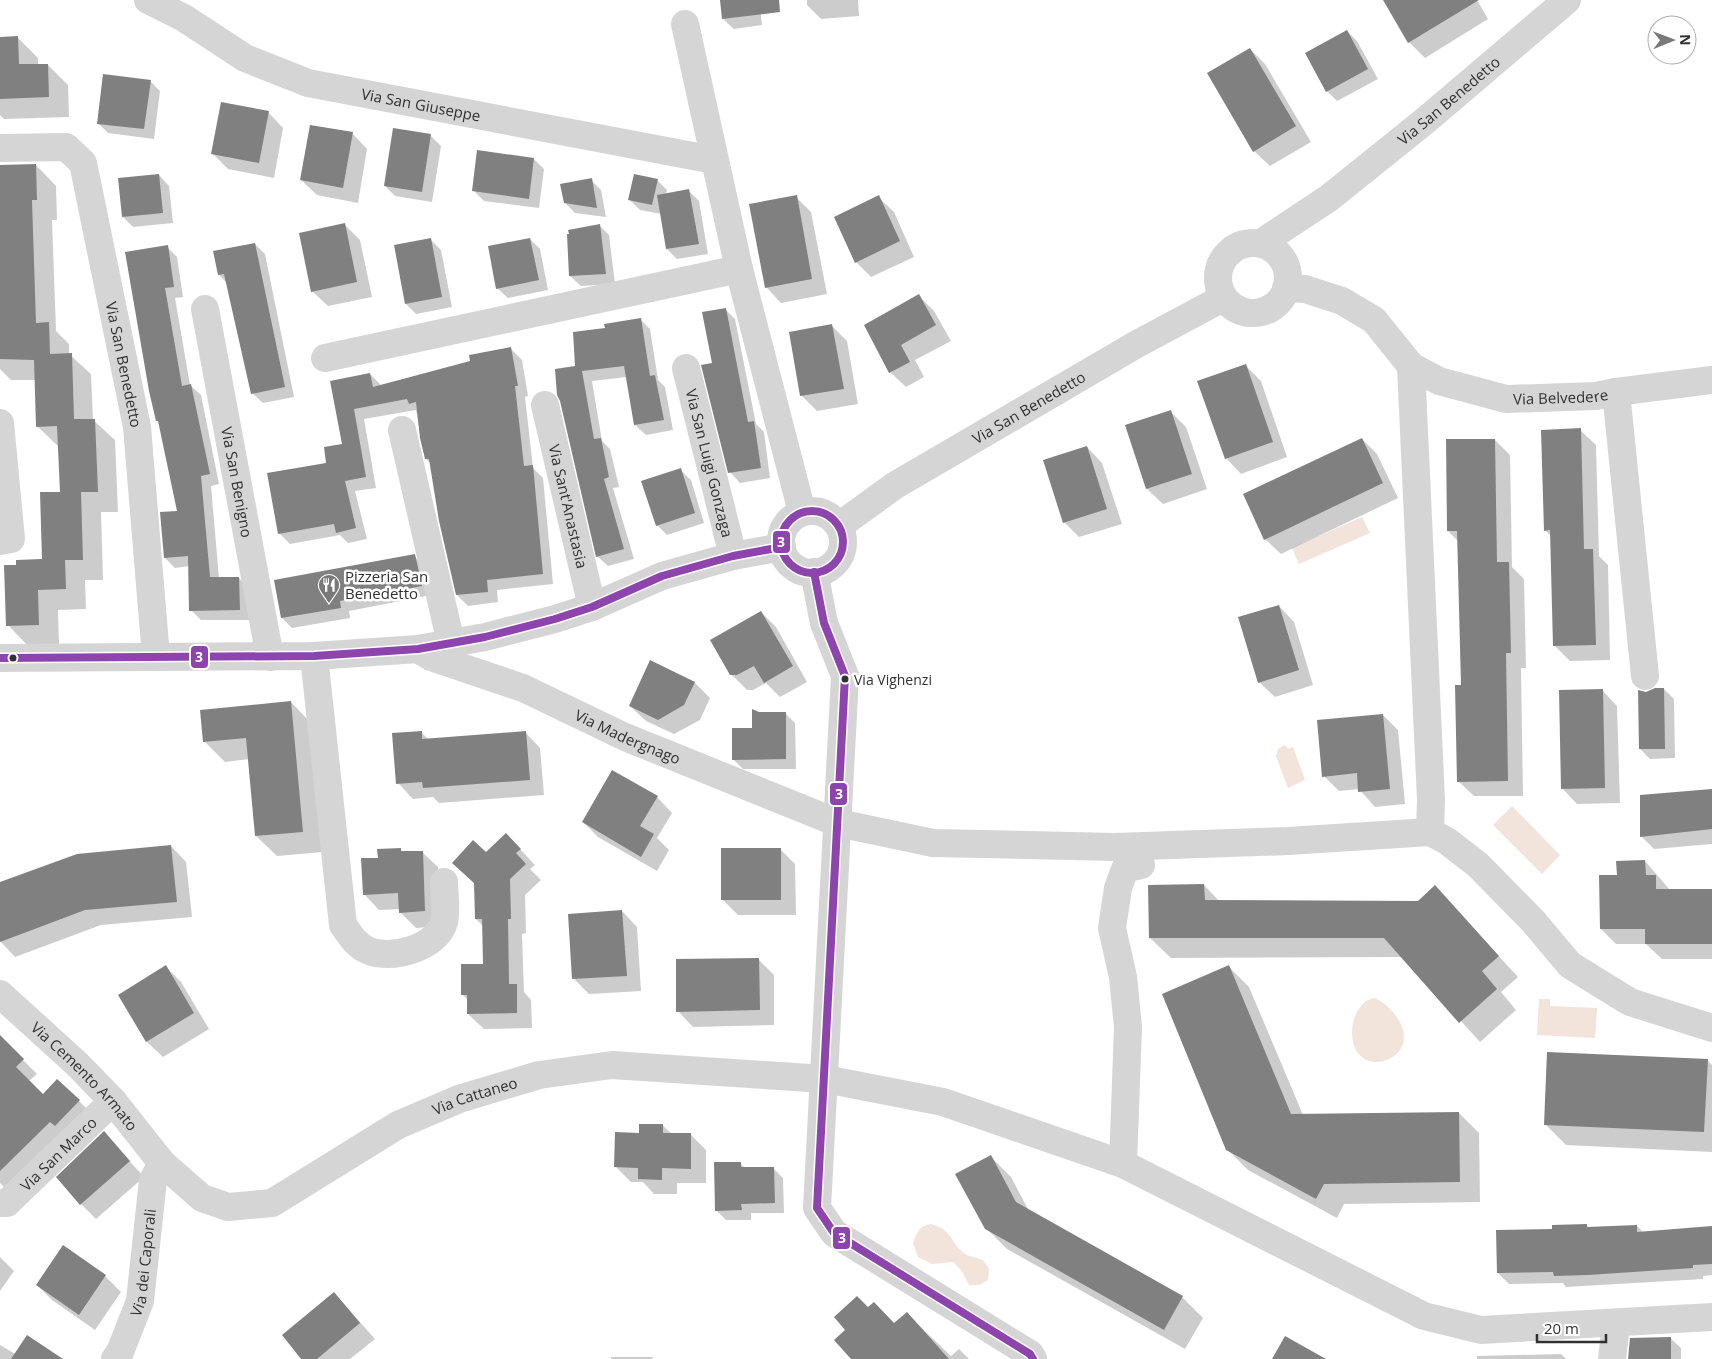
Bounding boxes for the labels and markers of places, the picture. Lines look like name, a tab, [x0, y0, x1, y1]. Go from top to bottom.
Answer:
place label: Pizzeria San Benedetto	[345, 566, 428, 603]
restaurant icon: Pizzeria San Benedetto	[317, 573, 341, 604]
unlabelled marker	[8, 653, 18, 663]
place label: Via Vighenzi	[854, 670, 932, 689]
marker: Via Vighenzi	[840, 674, 850, 684]

